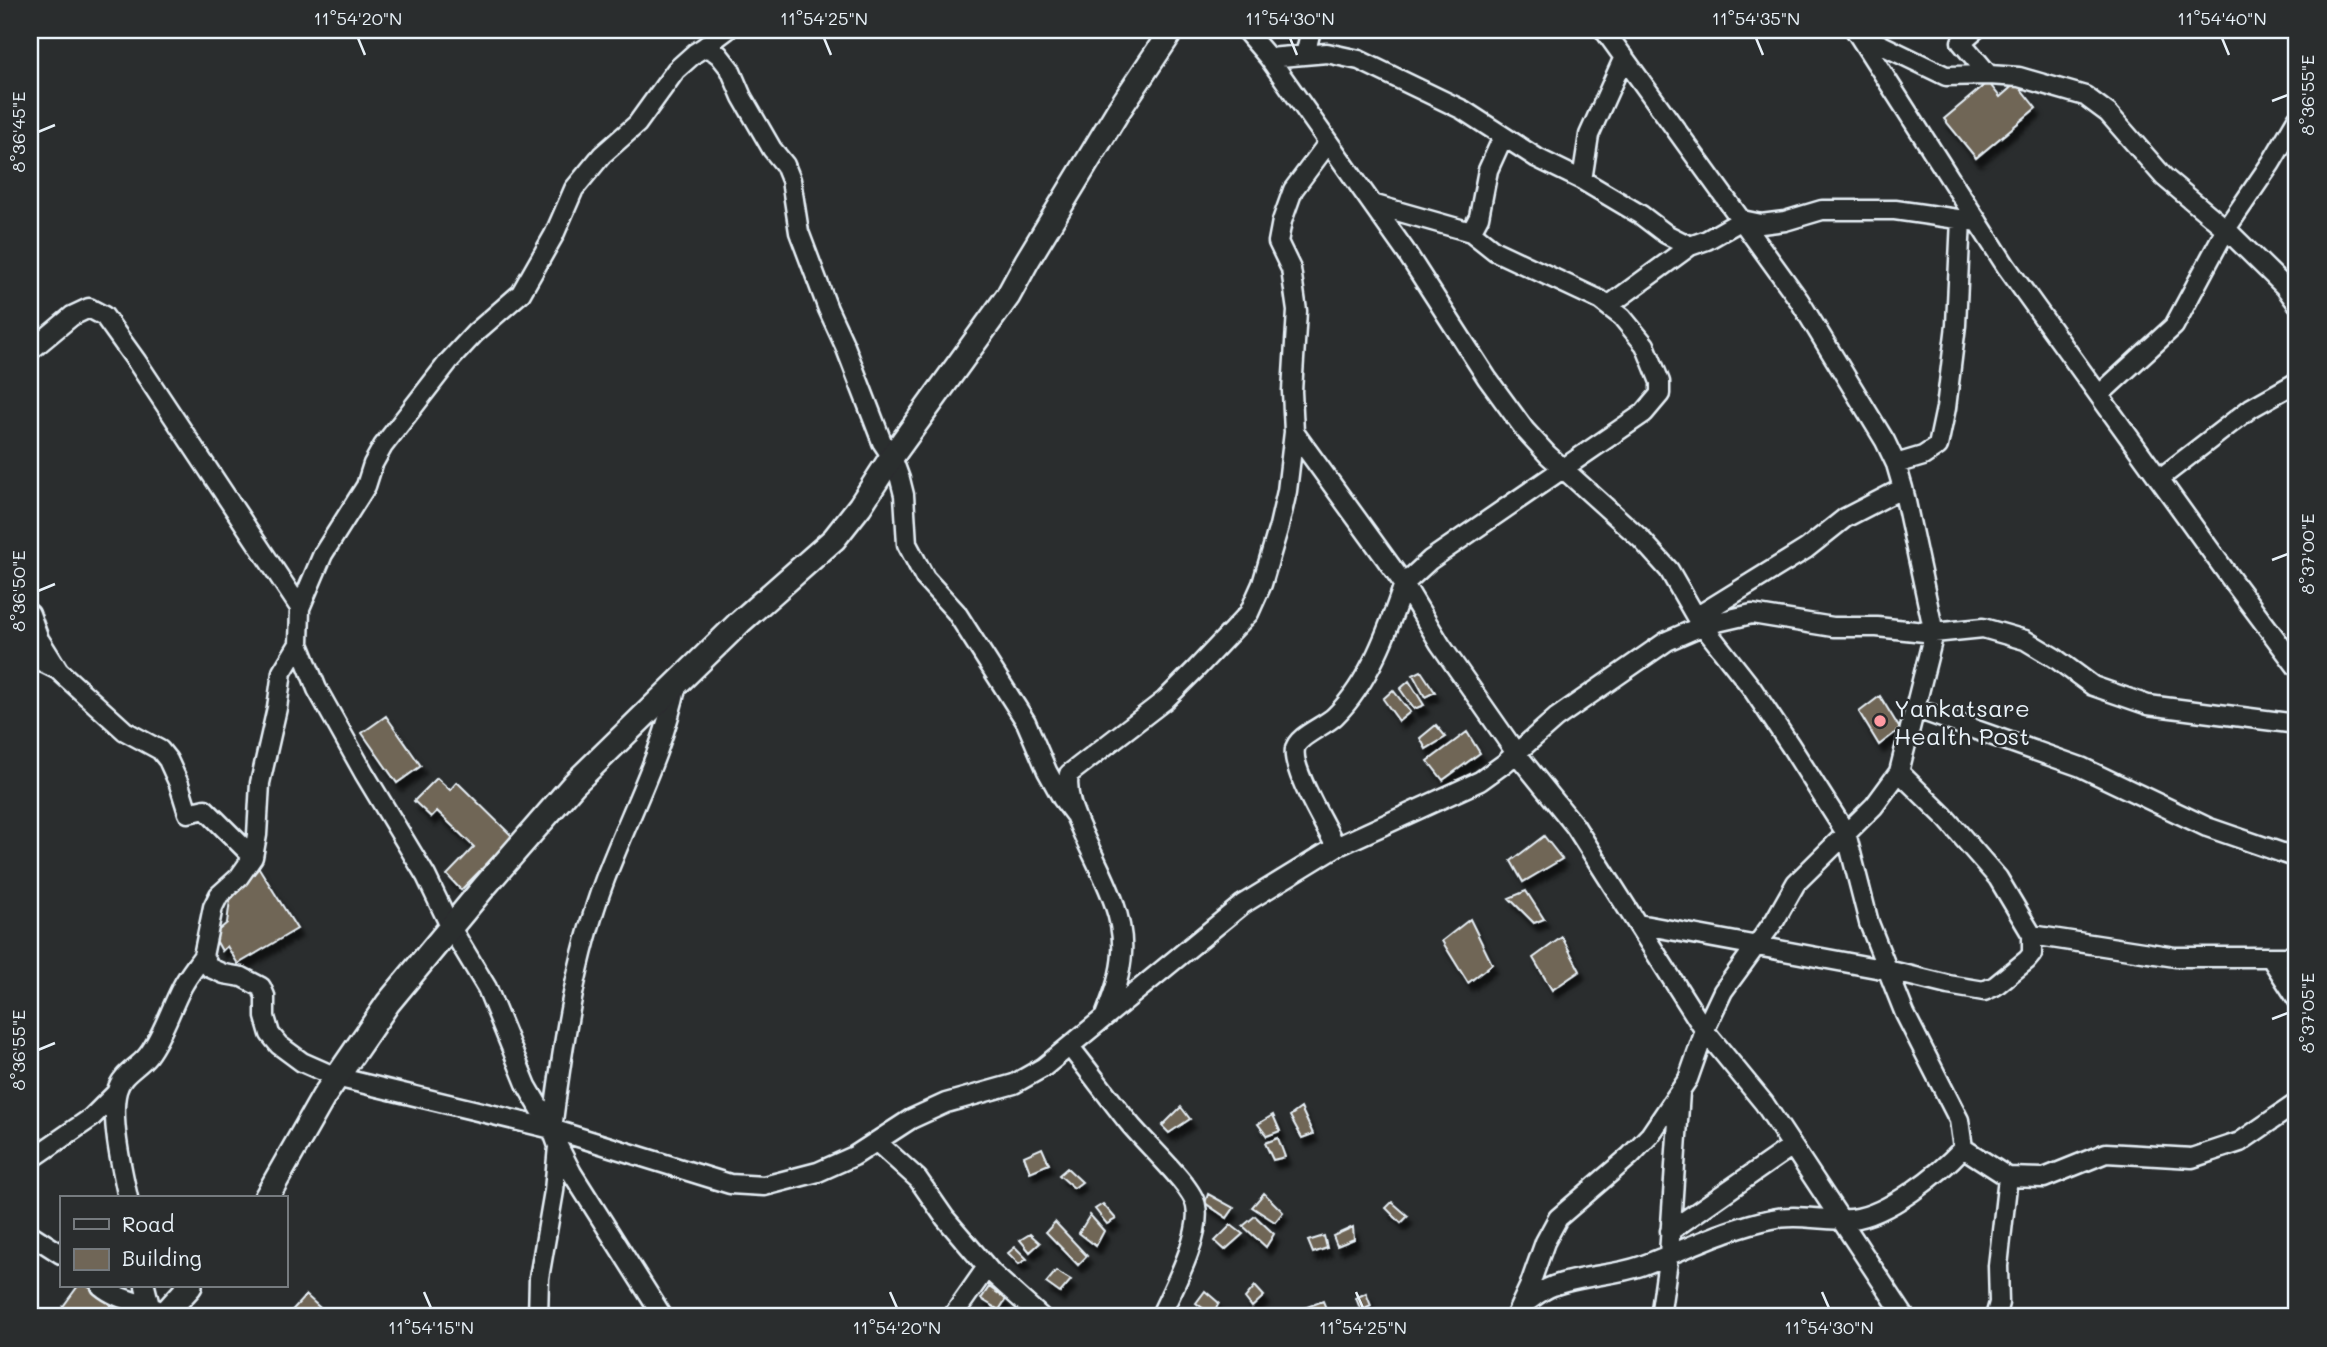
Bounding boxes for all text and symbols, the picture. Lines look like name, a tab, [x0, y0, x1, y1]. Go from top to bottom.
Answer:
text: 11°54'20"N	[314, 6, 402, 30]
text: 11°54'25"N	[780, 6, 868, 30]
text: 11°54'30"N	[1245, 6, 1335, 30]
text: 11°54'35"N	[1712, 6, 1800, 30]
text: 11°54'40"N	[2177, 6, 2267, 30]
text: 8°36'55"E	[2295, 55, 2319, 135]
text: 8°36'45"E	[6, 92, 30, 172]
text: 8°37'00"E	[2295, 513, 2319, 595]
text: 8°36'50"E	[6, 550, 30, 632]
place label: Yankatsare Health Post	[1894, 692, 2030, 751]
marker: Yankatsare Health Post	[1872, 713, 1888, 729]
text: 8°37'05"E	[2295, 973, 2319, 1053]
text: 8°36'55"E	[6, 1010, 30, 1090]
legend	[60, 1196, 287, 1288]
text: Road	[122, 1210, 174, 1237]
text: Building	[122, 1244, 202, 1271]
text: 11°54'15"N	[388, 1315, 474, 1339]
text: 11°54'20"N	[853, 1315, 941, 1339]
text: 11°54'25"N	[1319, 1315, 1407, 1339]
text: 11°54'30"N	[1784, 1315, 1874, 1339]

